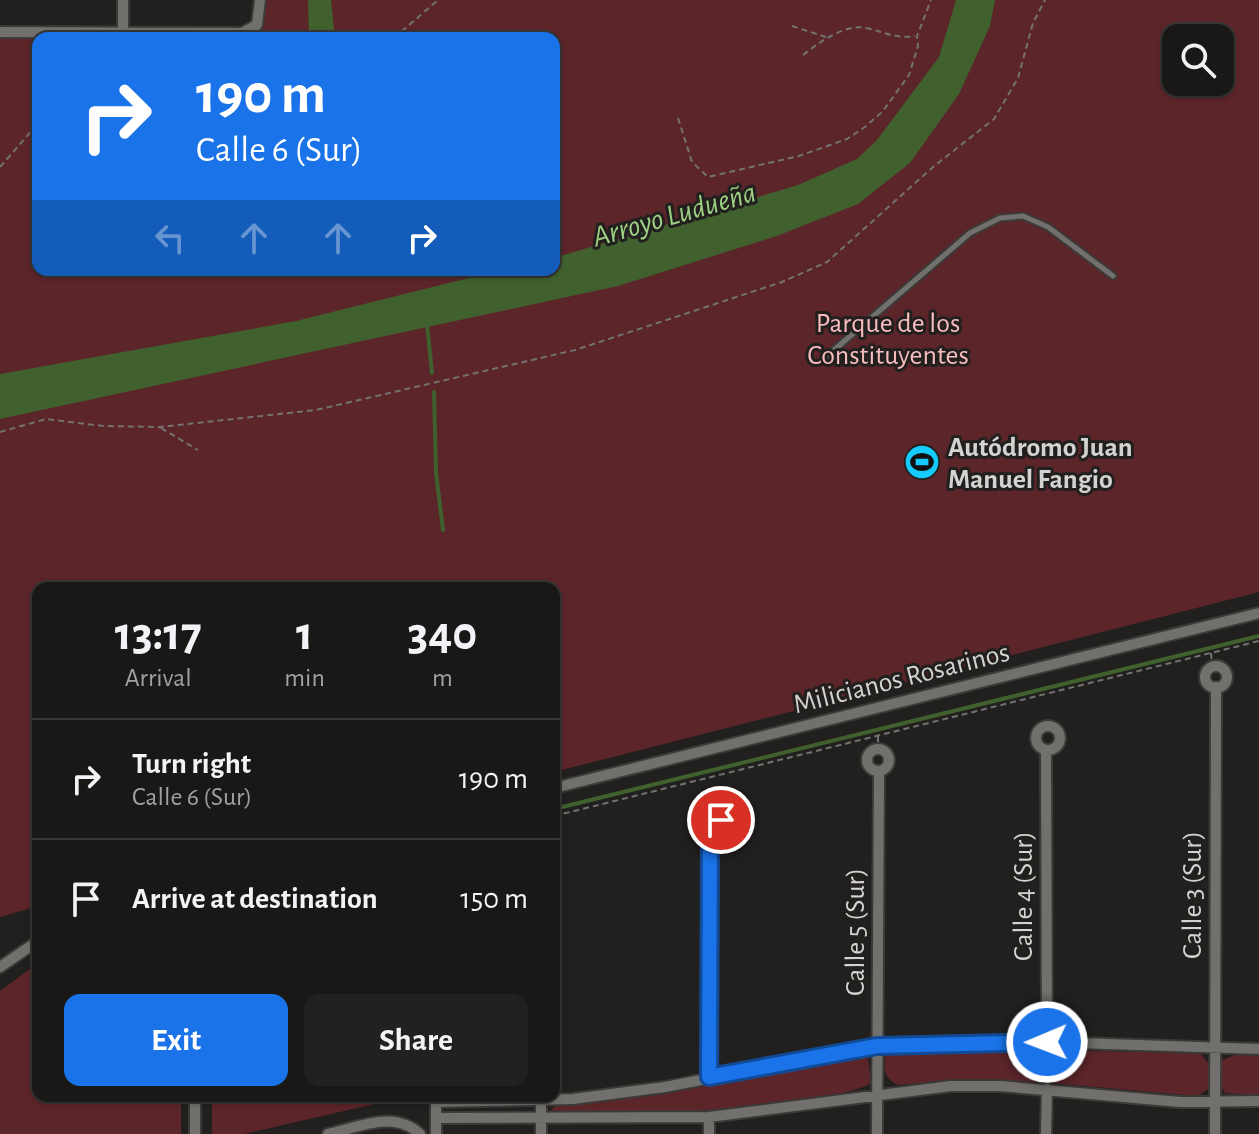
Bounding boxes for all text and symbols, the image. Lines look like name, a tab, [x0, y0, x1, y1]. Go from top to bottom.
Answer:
map controls	[1162, 24, 1234, 96]
button: search	[1162, 24, 1234, 96]
icon: right	[64, 64, 168, 168]
text: 190 m	[196, 67, 326, 123]
text: Calle 6 (Sur)	[196, 132, 363, 168]
water label: Arroyo Ludueña	[588, 177, 759, 253]
icon: left	[148, 216, 192, 260]
icon: ahead	[232, 216, 276, 260]
icon: ahead	[316, 216, 360, 260]
icon: right	[400, 216, 444, 260]
park label: Parque de los Constituyentes	[807, 310, 969, 370]
place label: Autódromo Juan Manuel Fangio	[948, 434, 1133, 494]
sports icon: Autódromo Juan Manuel Fangio	[903, 443, 941, 481]
text: 13:17	[115, 611, 202, 659]
text: 1	[296, 611, 313, 659]
text: 340	[407, 611, 477, 659]
street label: Milicianos Rosarinos	[791, 639, 1012, 719]
text: Arrival	[125, 665, 192, 691]
text: min	[284, 665, 325, 691]
text: m	[432, 665, 453, 691]
text: Turn right	[132, 749, 251, 779]
icon: right	[64, 757, 108, 801]
text: 190 m	[459, 764, 528, 794]
text: Calle 6 (Sur)	[132, 784, 252, 810]
pin	[687, 786, 755, 854]
icon: arrive	[699, 798, 743, 842]
street label: Calle 4 (Sur)	[1010, 831, 1038, 961]
street label: Calle 3 (Sur)	[1179, 831, 1207, 959]
street label: Calle 5 (Sur)	[842, 868, 870, 996]
icon: arrive	[64, 877, 108, 921]
text: Arrive at destination	[132, 884, 378, 914]
text: 150 m	[460, 884, 528, 914]
button: Exit	[64, 994, 288, 1086]
button: Share	[304, 994, 528, 1086]
position arrow	[1005, 1000, 1089, 1084]

